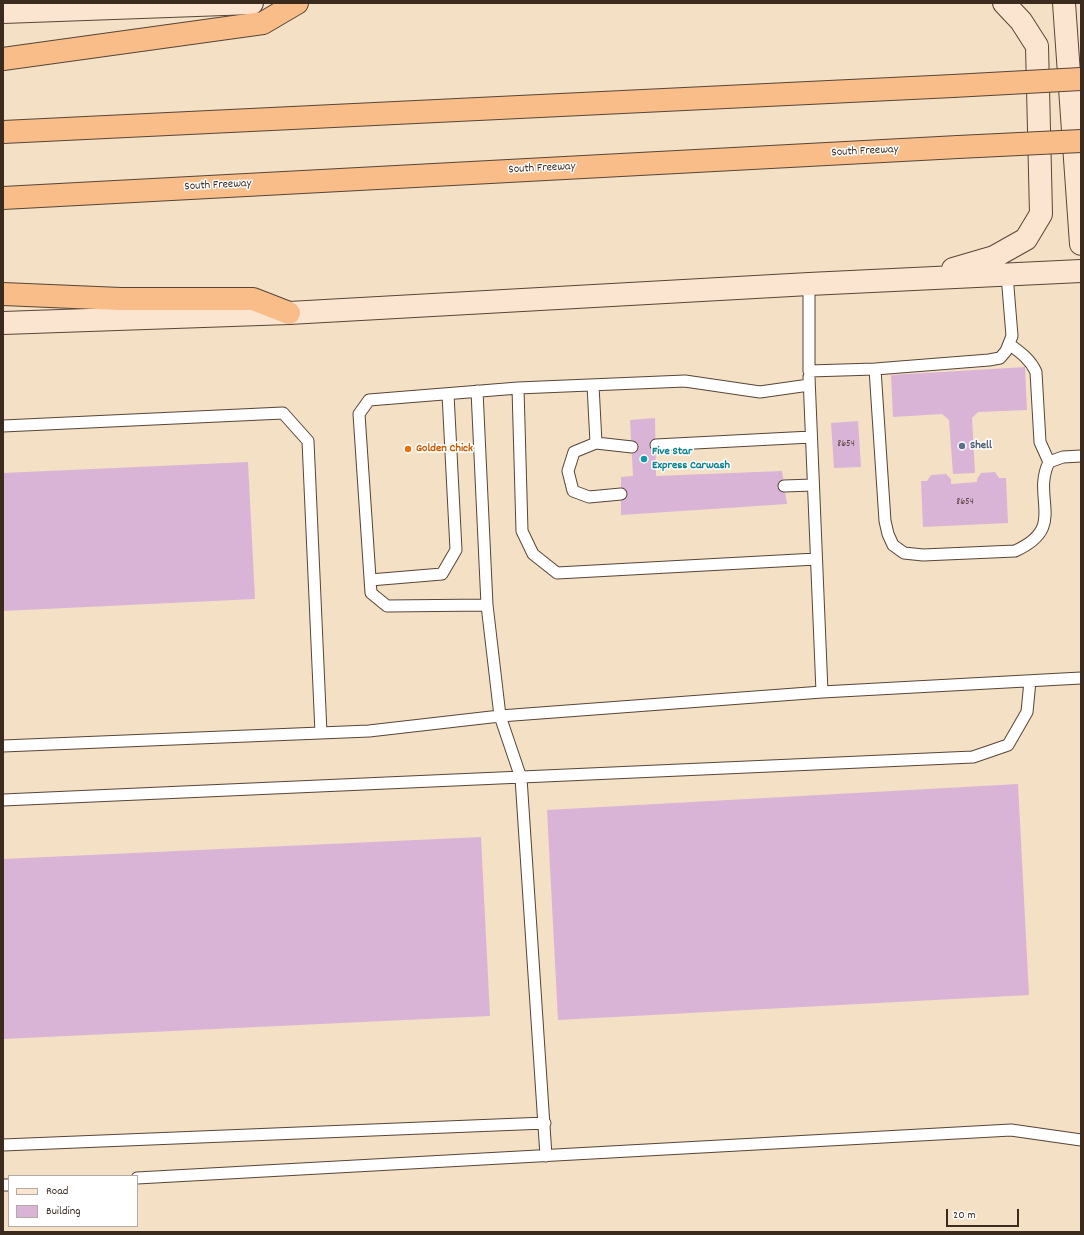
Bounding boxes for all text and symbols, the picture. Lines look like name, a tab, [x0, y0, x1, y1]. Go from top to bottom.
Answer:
street label: South Freeway	[831, 143, 899, 161]
street label: South Freeway	[508, 160, 576, 178]
street label: South Freeway	[184, 177, 252, 195]
house number: 8654	[837, 439, 855, 451]
place label: Shell	[970, 439, 992, 453]
marker: Shell	[957, 441, 967, 451]
place label: Golden Chick	[416, 442, 473, 456]
marker: Golden Chick	[403, 444, 413, 454]
place label: Five Star Express Carwash	[652, 445, 730, 473]
marker: Five Star Express Carwash	[639, 454, 649, 464]
house number: 8654	[956, 497, 974, 509]
legend	[8, 1175, 138, 1227]
text: Road	[46, 1183, 68, 1200]
scale bar	[948, 1201, 1021, 1227]
text: Building	[46, 1203, 81, 1220]
text: 20 m	[953, 1207, 976, 1224]

